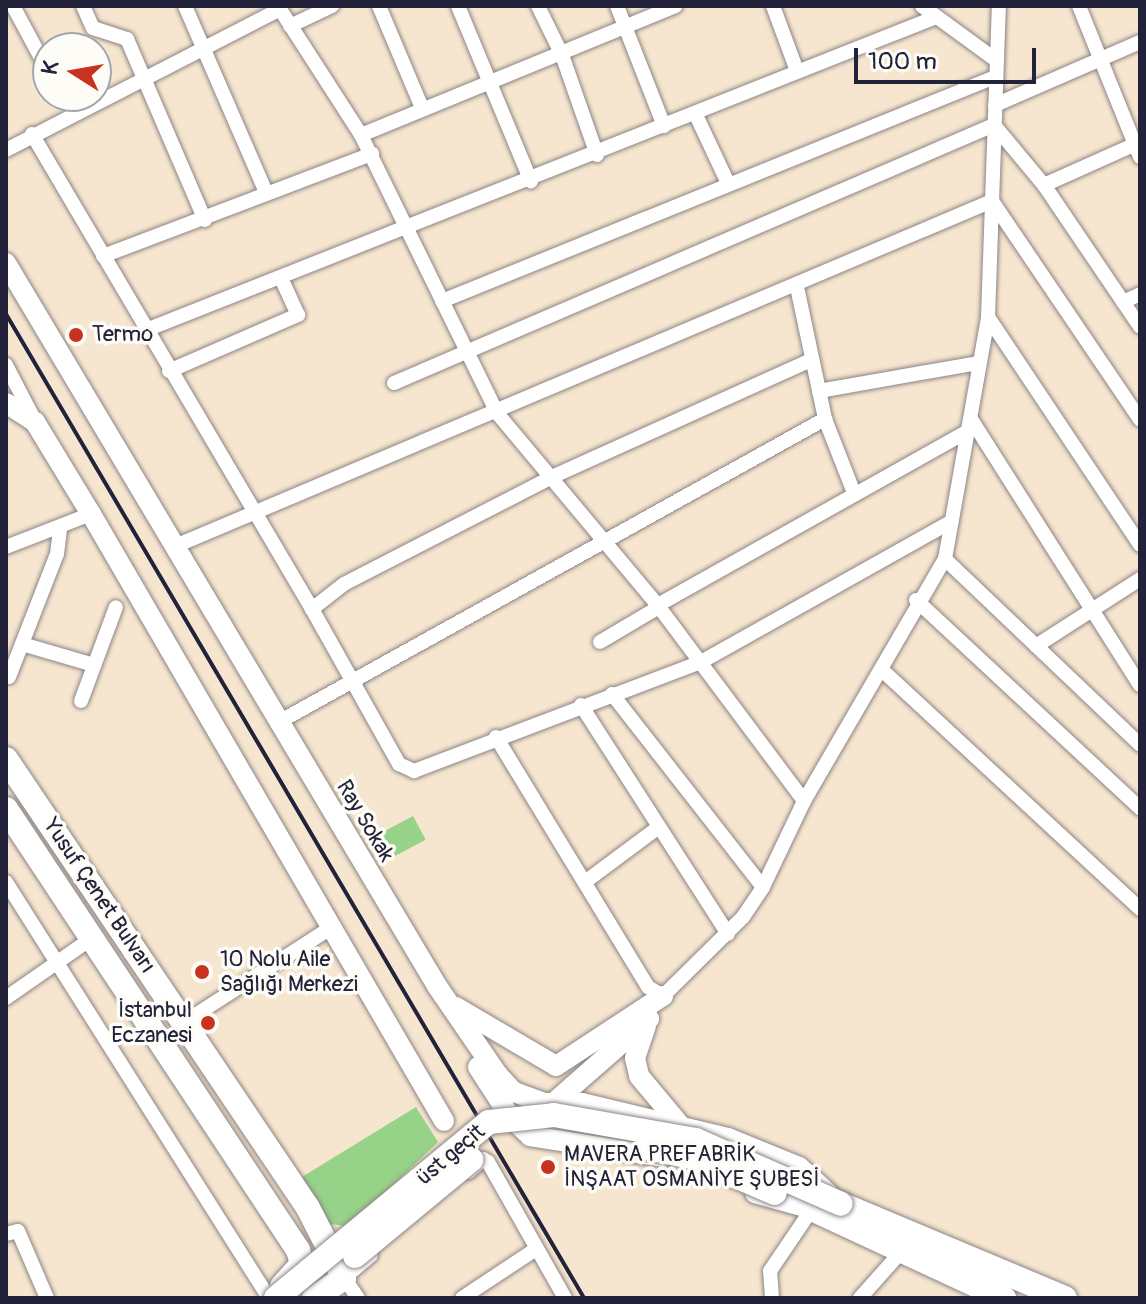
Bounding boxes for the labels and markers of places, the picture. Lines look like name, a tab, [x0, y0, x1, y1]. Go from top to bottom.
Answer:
place label: Termo	[92, 322, 153, 348]
marker: Termo	[67, 326, 85, 344]
place label: 10 Nolu Aile Sağlığı Merkezi	[220, 946, 358, 998]
marker: 10 Nolu Aile Sağlığı Merkezi	[191, 961, 213, 983]
place label: İstanbul Eczanesi	[111, 997, 192, 1048]
marker: İstanbul Eczanesi	[199, 1014, 217, 1032]
place label: MAVERA PREFABRİK İNŞAAT OSMANİYE ŞUBESİ	[564, 1141, 819, 1192]
marker: MAVERA PREFABRİK İNŞAAT OSMANİYE ŞUBESİ	[539, 1158, 557, 1176]

